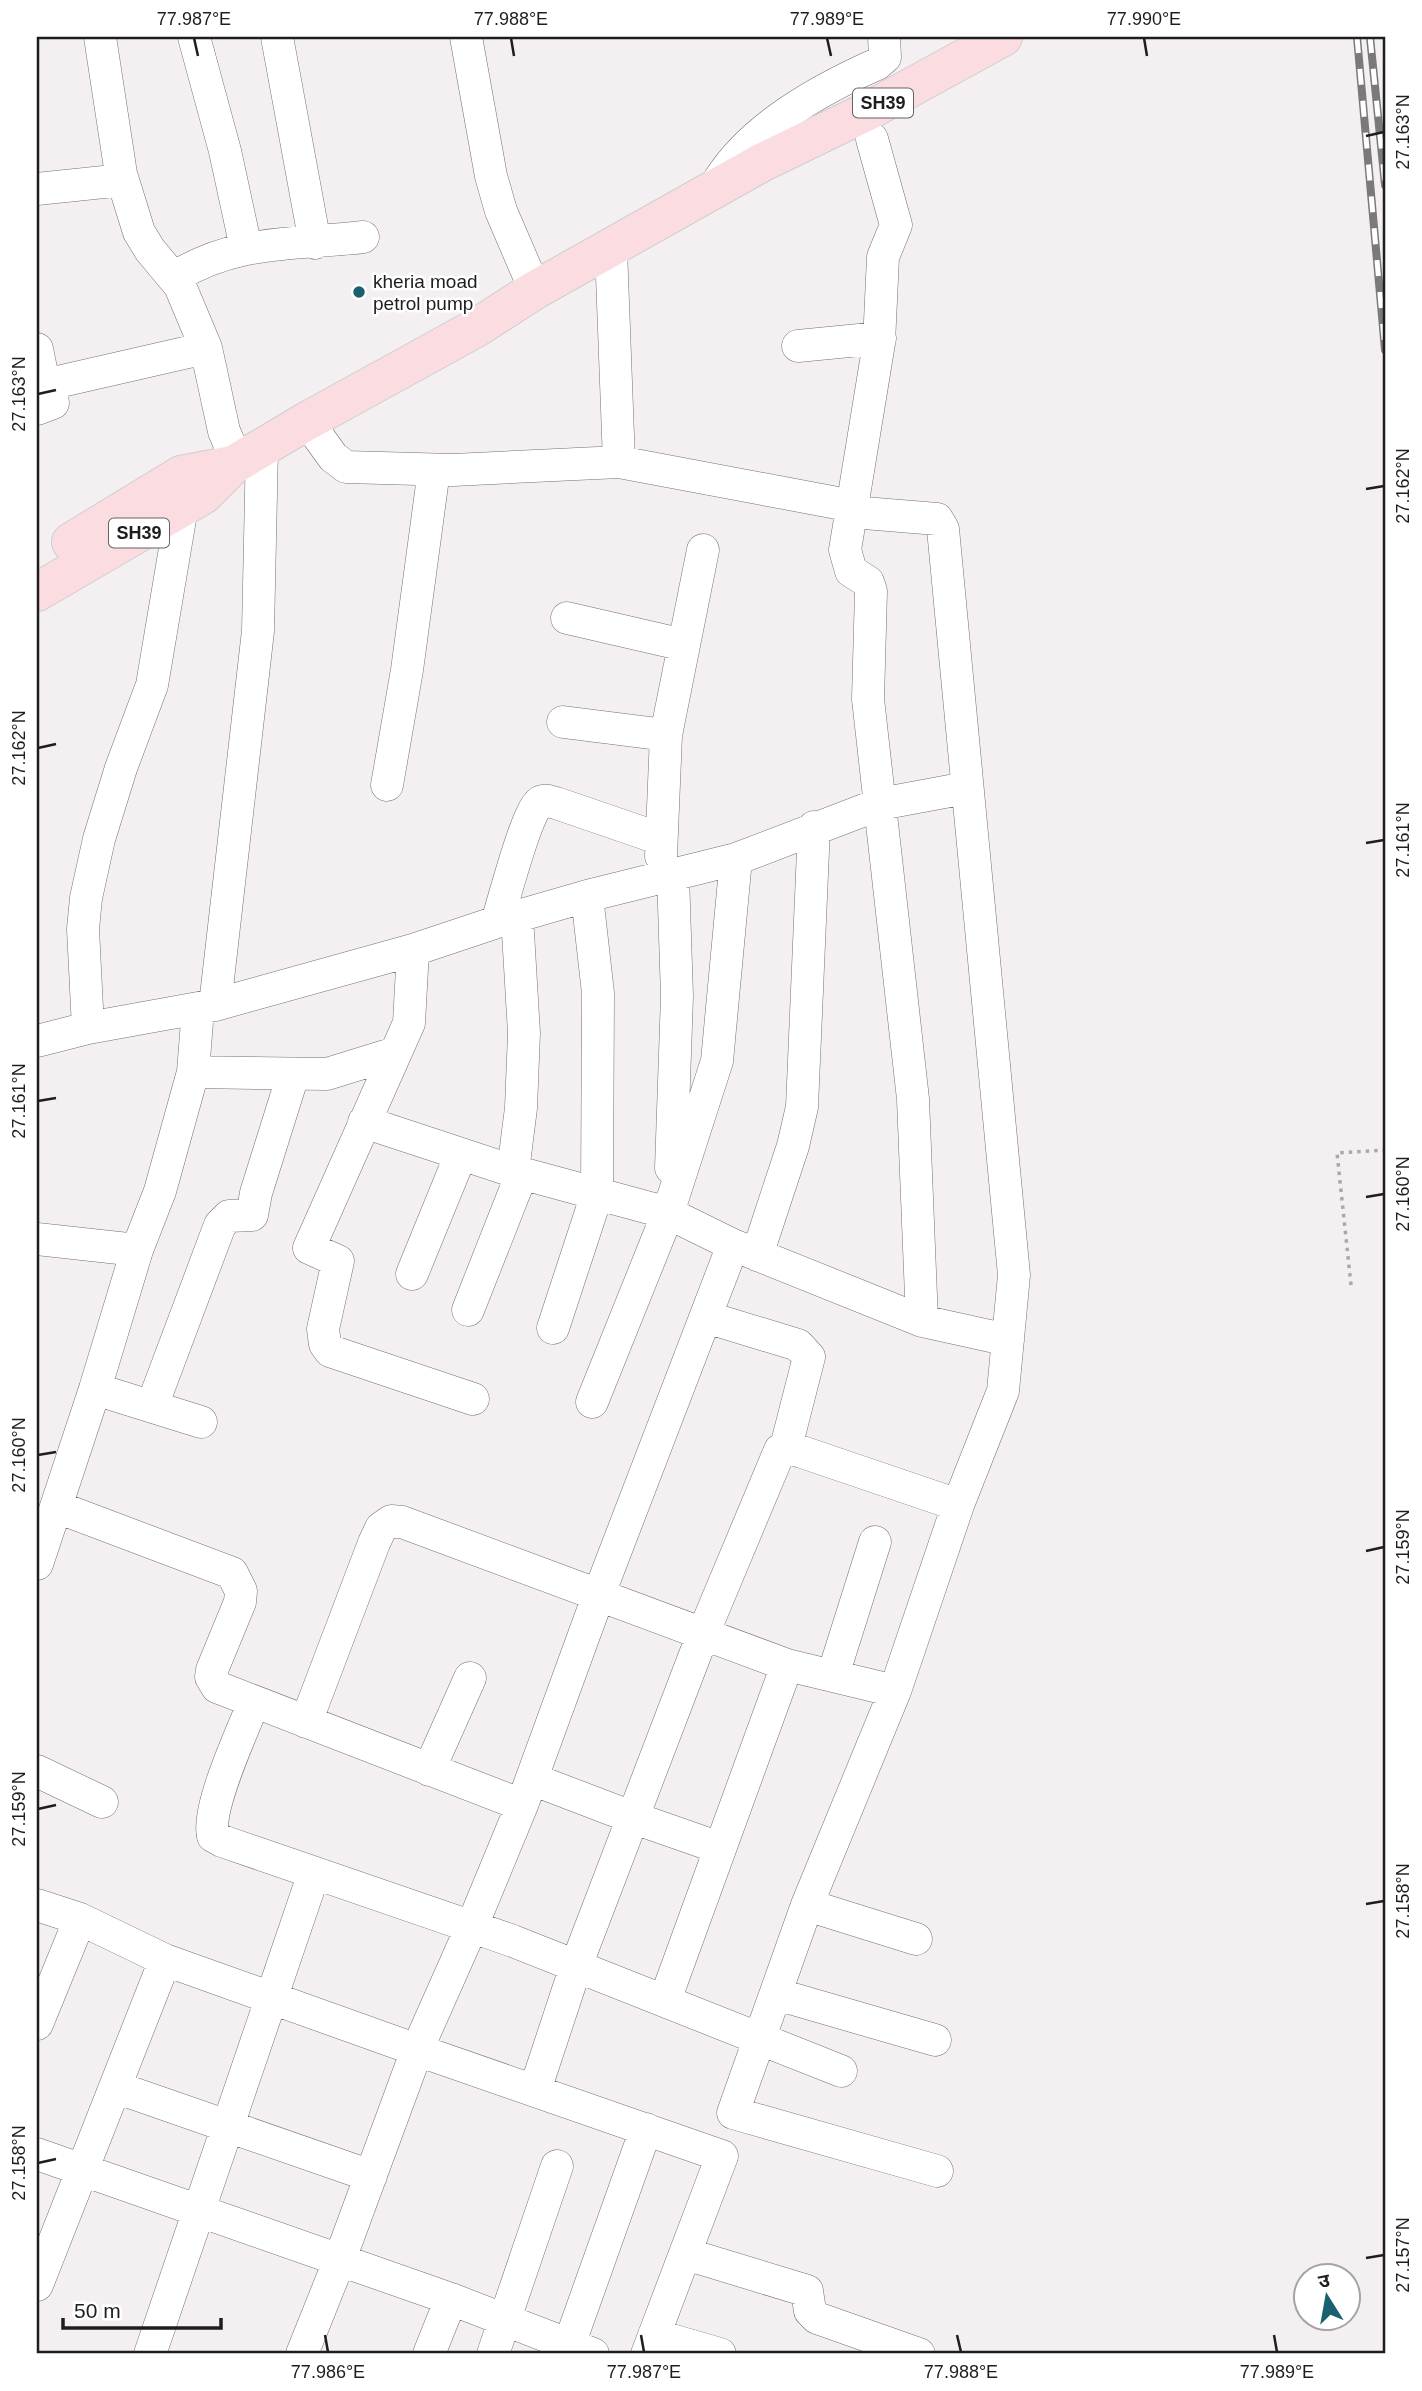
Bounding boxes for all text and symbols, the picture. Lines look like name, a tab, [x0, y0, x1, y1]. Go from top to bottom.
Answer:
text: 77.987°E	[157, 9, 231, 29]
text: 77.988°E	[474, 9, 548, 29]
text: 77.989°E	[790, 9, 864, 29]
text: 77.990°E	[1107, 9, 1181, 29]
road number: SH39	[853, 88, 913, 118]
text: 27.163°N	[1393, 94, 1413, 170]
place label: kheria moad petrol pump	[373, 271, 478, 314]
marker: kheria moad petrol pump	[351, 284, 367, 300]
text: 27.163°N	[9, 356, 29, 432]
text: 27.162°N	[1393, 448, 1413, 524]
road number: SH39	[109, 518, 169, 548]
text: 27.162°N	[9, 710, 29, 786]
text: 27.161°N	[1393, 802, 1413, 878]
text: 27.161°N	[9, 1063, 29, 1139]
text: 27.160°N	[1393, 1156, 1413, 1232]
text: 27.160°N	[9, 1417, 29, 1493]
text: 27.159°N	[1393, 1509, 1413, 1585]
text: 27.159°N	[9, 1771, 29, 1847]
text: 27.158°N	[1393, 1863, 1413, 1939]
text: 27.158°N	[9, 2125, 29, 2201]
text: 27.157°N	[1393, 2217, 1413, 2293]
north arrow	[1292, 2262, 1362, 2332]
text: उ	[1316, 2269, 1332, 2292]
scale bar	[63, 2286, 220, 2330]
text: 50 m	[74, 2299, 121, 2322]
text: 77.986°E	[291, 2362, 365, 2382]
text: 77.987°E	[607, 2362, 681, 2382]
text: 77.988°E	[924, 2362, 998, 2382]
text: 77.989°E	[1240, 2362, 1314, 2382]

